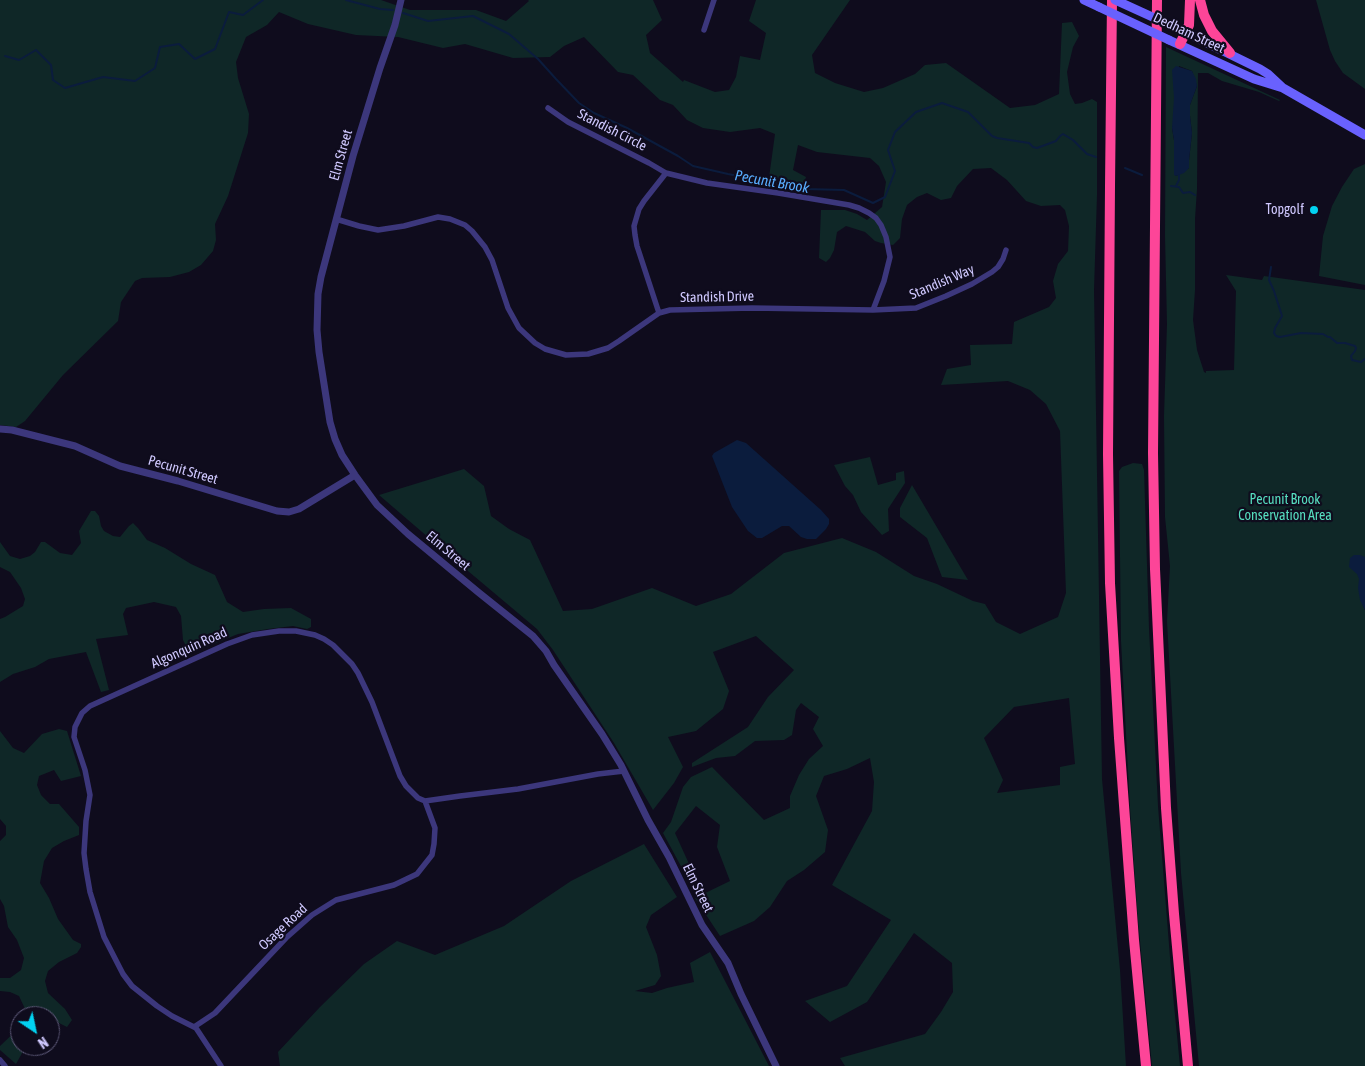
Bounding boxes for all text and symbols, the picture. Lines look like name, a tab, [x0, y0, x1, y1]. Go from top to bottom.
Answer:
street label: Dedham Street	[1151, 9, 1227, 57]
street label: Standish Circle	[575, 105, 649, 155]
street label: Elm Street	[326, 128, 356, 182]
water label: Pecunit Brook	[733, 167, 811, 197]
place label: Topgolf	[1266, 202, 1304, 218]
marker: Topgolf	[1308, 204, 1320, 216]
street label: Standish Way	[907, 261, 977, 303]
street label: Standish Drive	[680, 288, 754, 306]
street label: Pecunit Street	[146, 452, 220, 488]
park label: Pecunit Brook Conservation Area	[1238, 492, 1332, 524]
street label: Elm Street	[423, 528, 473, 574]
street label: Algonquin Road	[148, 624, 230, 672]
street label: Elm Street	[679, 861, 717, 915]
street label: Osage Road	[255, 900, 311, 954]
north arrow	[10, 1006, 60, 1056]
text: N	[35, 1034, 51, 1052]

